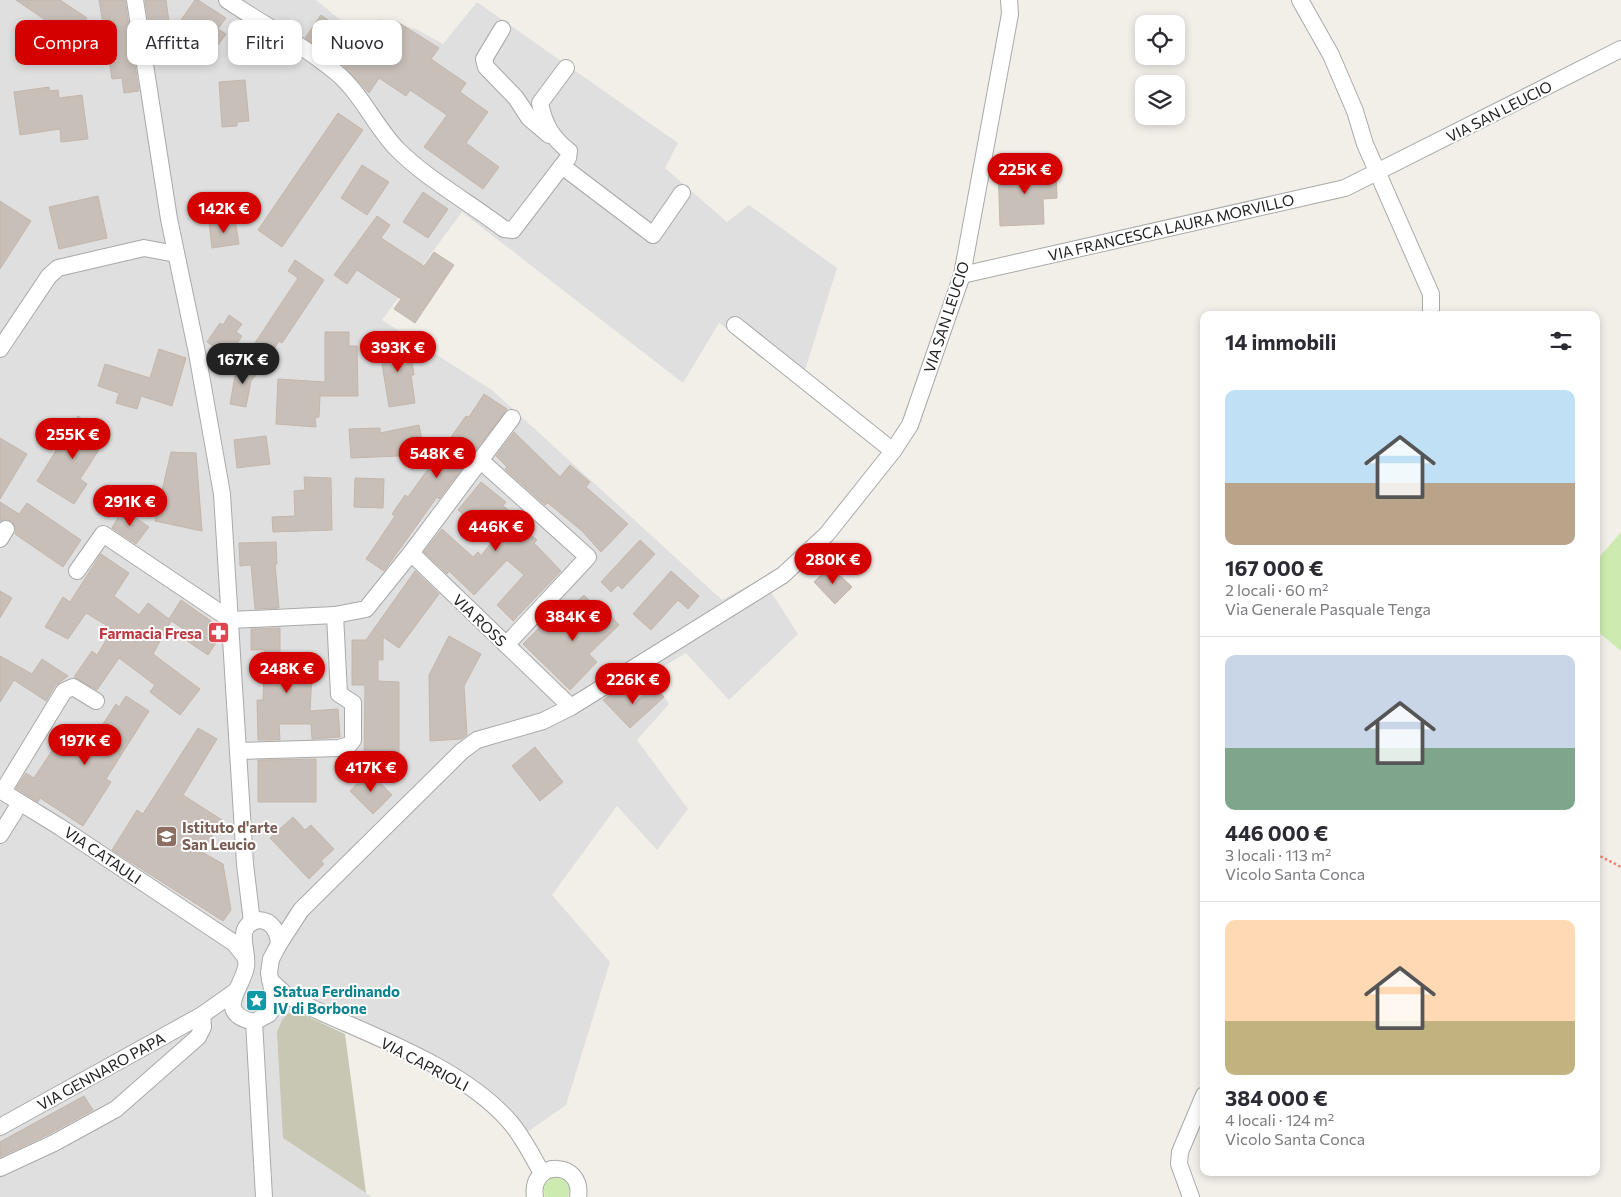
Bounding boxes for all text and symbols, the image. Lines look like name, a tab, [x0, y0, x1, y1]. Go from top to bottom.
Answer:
map controls	[1135, 15, 1185, 125]
button: locate	[1135, 15, 1185, 65]
chip: Compra	[15, 20, 117, 65]
chip: Affitta	[127, 20, 218, 65]
chip: Filtri	[228, 20, 302, 65]
chip: Nuovo	[312, 20, 402, 65]
button: layers	[1135, 75, 1185, 125]
street label: VIA SAN LEUCIO	[1443, 77, 1555, 145]
pin: 225K €	[984, 152, 1066, 195]
text: 225K €	[998, 159, 1052, 178]
street label: VIA FRANCESCA LAURA MORVILLO	[1046, 190, 1296, 264]
pin: 142K €	[183, 192, 265, 234]
text: 142K €	[198, 198, 250, 217]
street label: VIA SAN LEUCIO	[919, 259, 973, 375]
icon: filters	[1547, 327, 1575, 355]
text: 14 immobili	[1225, 329, 1336, 354]
pin: 393K €	[357, 330, 439, 373]
text: 393K €	[371, 337, 425, 356]
pin: 167K €	[202, 342, 284, 385]
text: 167K €	[217, 349, 269, 368]
pin: 255K €	[32, 418, 114, 460]
icon: home	[1355, 422, 1445, 512]
text: 255K €	[46, 424, 100, 443]
pin: 548K €	[396, 436, 478, 479]
text: 548K €	[410, 443, 464, 462]
pin: 291K €	[89, 484, 171, 527]
text: 291K €	[104, 491, 156, 510]
pin: 446K €	[455, 510, 537, 552]
text: 446K €	[469, 516, 524, 535]
pin: 280K €	[792, 542, 874, 585]
text: 280K €	[805, 549, 861, 568]
text: 167 000 €	[1225, 555, 1323, 580]
text: 2 locali · 60 m²	[1225, 580, 1329, 599]
street label: VIA ROSS	[450, 590, 511, 650]
text: Via Generale Pasquale Tenga	[1225, 599, 1431, 618]
pin: 384K €	[532, 600, 614, 642]
text: 384K €	[546, 606, 600, 625]
pharmacy icon: Farmacia Fresa	[206, 621, 230, 645]
place label: Farmacia Fresa	[99, 624, 202, 642]
pin: 248K €	[246, 652, 328, 694]
text: 248K €	[260, 658, 314, 677]
pin: 226K €	[592, 662, 674, 705]
text: 226K €	[606, 669, 660, 688]
icon: home	[1355, 688, 1445, 778]
pin: 197K €	[44, 724, 126, 766]
text: 197K €	[59, 730, 111, 749]
pin: 417K €	[330, 750, 412, 793]
text: 417K €	[346, 757, 396, 776]
place label: Istituto d'arte San Leucio	[182, 818, 278, 853]
text: 446 000 €	[1225, 820, 1328, 845]
street label: VIA CATAULI	[61, 823, 145, 887]
school or university icon: Istituto d'arte San Leucio	[154, 824, 178, 848]
text: 3 locali · 113 m²	[1225, 845, 1331, 864]
text: Vicolo Santa Conca	[1225, 864, 1365, 883]
icon: home	[1355, 953, 1445, 1043]
place label: Statua Ferdinando IV di Borbone	[273, 982, 400, 1017]
place icon: Statua Ferdinando IV di Borbone	[245, 988, 269, 1012]
street label: VIA GENNARO PAPA	[34, 1028, 168, 1114]
street label: VIA CAPRIOLI	[378, 1033, 472, 1095]
text: 384 000 €	[1225, 1085, 1328, 1110]
text: 4 locali · 124 m²	[1225, 1110, 1334, 1129]
text: Vicolo Santa Conca	[1225, 1129, 1365, 1148]

